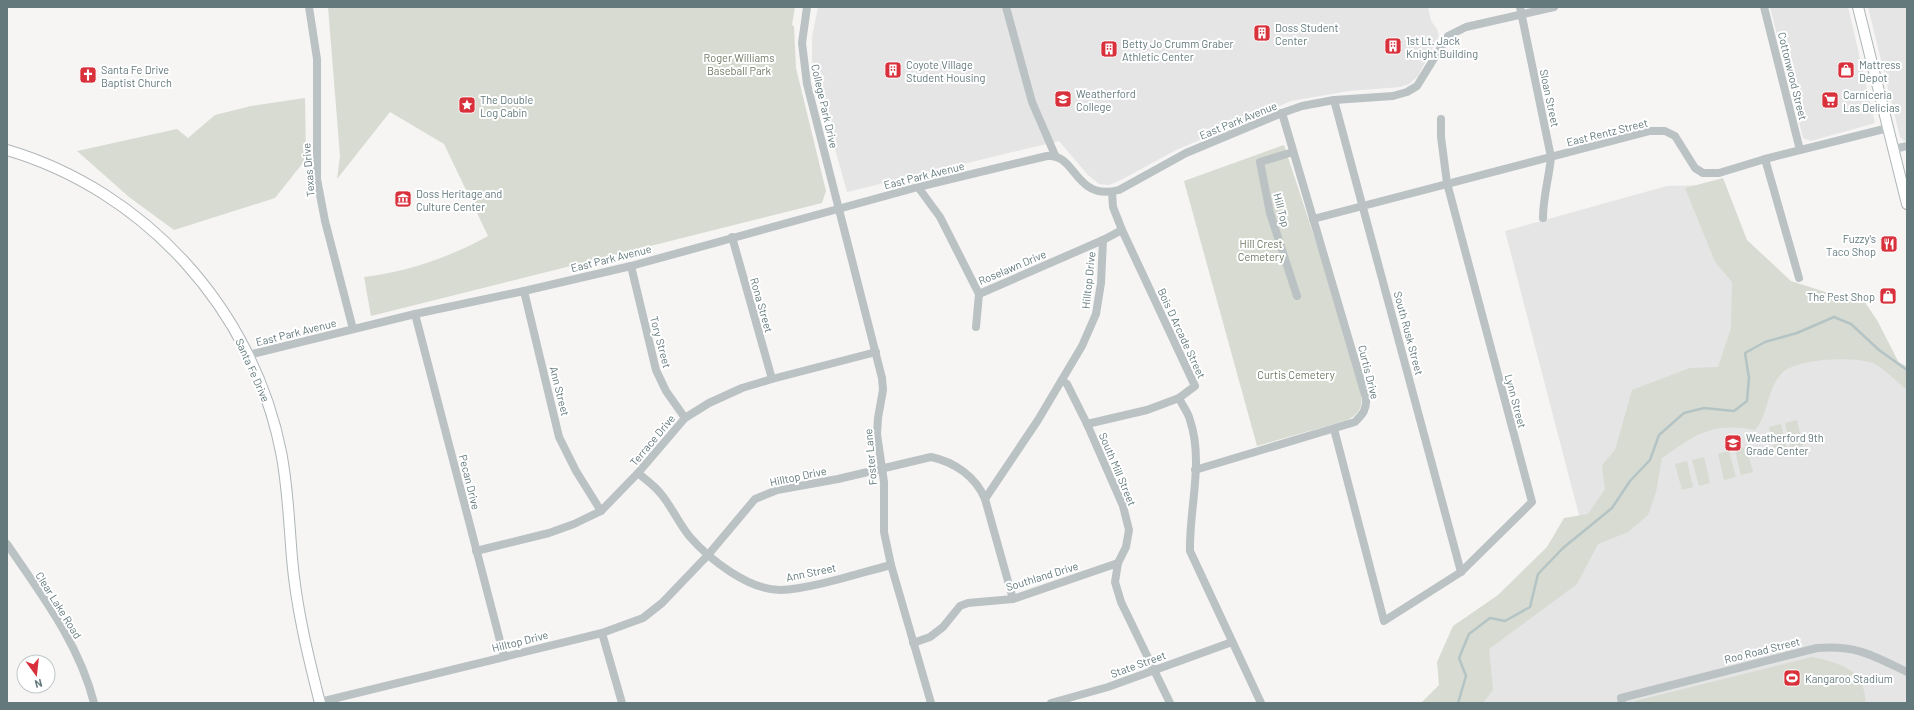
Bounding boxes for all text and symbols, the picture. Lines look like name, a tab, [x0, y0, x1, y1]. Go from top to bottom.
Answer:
place label: Doss Student Center	[1275, 21, 1339, 47]
building icon: Doss Student Center	[1252, 23, 1272, 43]
street label: Cottonwood Street	[1776, 31, 1810, 121]
place label: 1st Lt. Jack Knight Building	[1406, 34, 1478, 60]
building icon: 1st Lt. Jack Knight Building	[1383, 36, 1403, 56]
place label: Betty Jo Crumm Graber Athletic Center	[1122, 37, 1234, 63]
building icon: Betty Jo Crumm Graber Athletic Center	[1099, 39, 1119, 59]
park label: Roger Williams Baseball Park	[704, 51, 774, 77]
place label: Coyote Village Student Housing	[906, 58, 985, 84]
place label: Mattress Depot	[1859, 58, 1901, 84]
building icon: Coyote Village Student Housing	[883, 60, 903, 80]
shop icon: Mattress Depot	[1836, 60, 1856, 80]
place label: Santa Fe Drive Baptist Church	[101, 63, 172, 89]
street label: College Park Drive	[809, 63, 841, 149]
church icon: Santa Fe Drive Baptist Church	[78, 65, 98, 85]
street label: Sloan Street	[1538, 68, 1562, 128]
place label: Weatherford College	[1076, 87, 1136, 113]
place label: Carniceria Las Delicias	[1843, 88, 1900, 114]
school or university icon: Weatherford College	[1053, 89, 1073, 109]
supermarket icon: Carniceria Las Delicias	[1820, 90, 1840, 110]
place label: The Double Log Cabin	[480, 93, 533, 119]
place icon: The Double Log Cabin	[457, 95, 477, 115]
street label: East Park Avenue	[1197, 98, 1279, 141]
street label: East Rentz Street	[1565, 116, 1649, 148]
street label: Texas Drive	[299, 142, 317, 198]
street label: East Park Avenue	[882, 159, 966, 191]
place label: Doss Heritage and Culture Center	[416, 187, 502, 213]
museum icon: Doss Heritage and Culture Center	[393, 189, 413, 209]
street label: Hill Top	[1271, 191, 1293, 229]
place label: Fuzzy's Taco Shop	[1826, 232, 1876, 258]
restaurant icon: Fuzzy's Taco Shop	[1879, 234, 1899, 254]
park label: Hill Crest Cemetery	[1238, 237, 1284, 263]
street label: East Park Avenue	[569, 242, 653, 274]
street label: Roselawn Drive	[976, 247, 1048, 287]
street label: Hilltop Drive	[1079, 251, 1097, 309]
street label: Rona Street	[748, 276, 776, 334]
street label: Bois D Arcade Street	[1155, 286, 1209, 380]
shop icon: The Pest Shop	[1878, 286, 1898, 306]
street label: South Rusk Street	[1392, 290, 1426, 376]
place label: The Pest Shop	[1807, 290, 1875, 303]
street label: Tory Street	[648, 315, 674, 369]
street label: East Park Avenue	[254, 316, 338, 348]
street label: Santa Fe Drive	[233, 336, 273, 404]
street label: Curtis Drive	[1356, 343, 1382, 401]
street label: Ann Street	[548, 365, 572, 417]
park label: Curtis Cemetery	[1257, 368, 1335, 381]
street label: Lynn Street	[1503, 373, 1529, 429]
street label: Terrace Drive	[627, 412, 677, 468]
street label: Foster Lane	[861, 428, 879, 486]
street label: South Mill Street	[1097, 430, 1139, 508]
place label: Weatherford 9th Grade Center	[1746, 431, 1824, 457]
school or university icon: Weatherford 9th Grade Center	[1723, 433, 1743, 453]
street label: Pecan Drive	[457, 453, 483, 511]
street label: Hilltop Drive	[768, 464, 828, 488]
street label: Southland Drive	[1004, 559, 1080, 593]
street label: Ann Street	[785, 560, 837, 584]
street label: Clear Lake Road	[33, 569, 85, 641]
street label: Hilltop Drive	[490, 628, 550, 654]
street label: Roo Road Street	[1723, 634, 1801, 666]
street label: State Street	[1109, 648, 1167, 680]
north arrow	[16, 654, 56, 694]
sports icon: Kangaroo Stadium	[1782, 668, 1802, 688]
place label: Kangaroo Stadium	[1805, 672, 1893, 685]
text: N	[33, 677, 44, 691]

